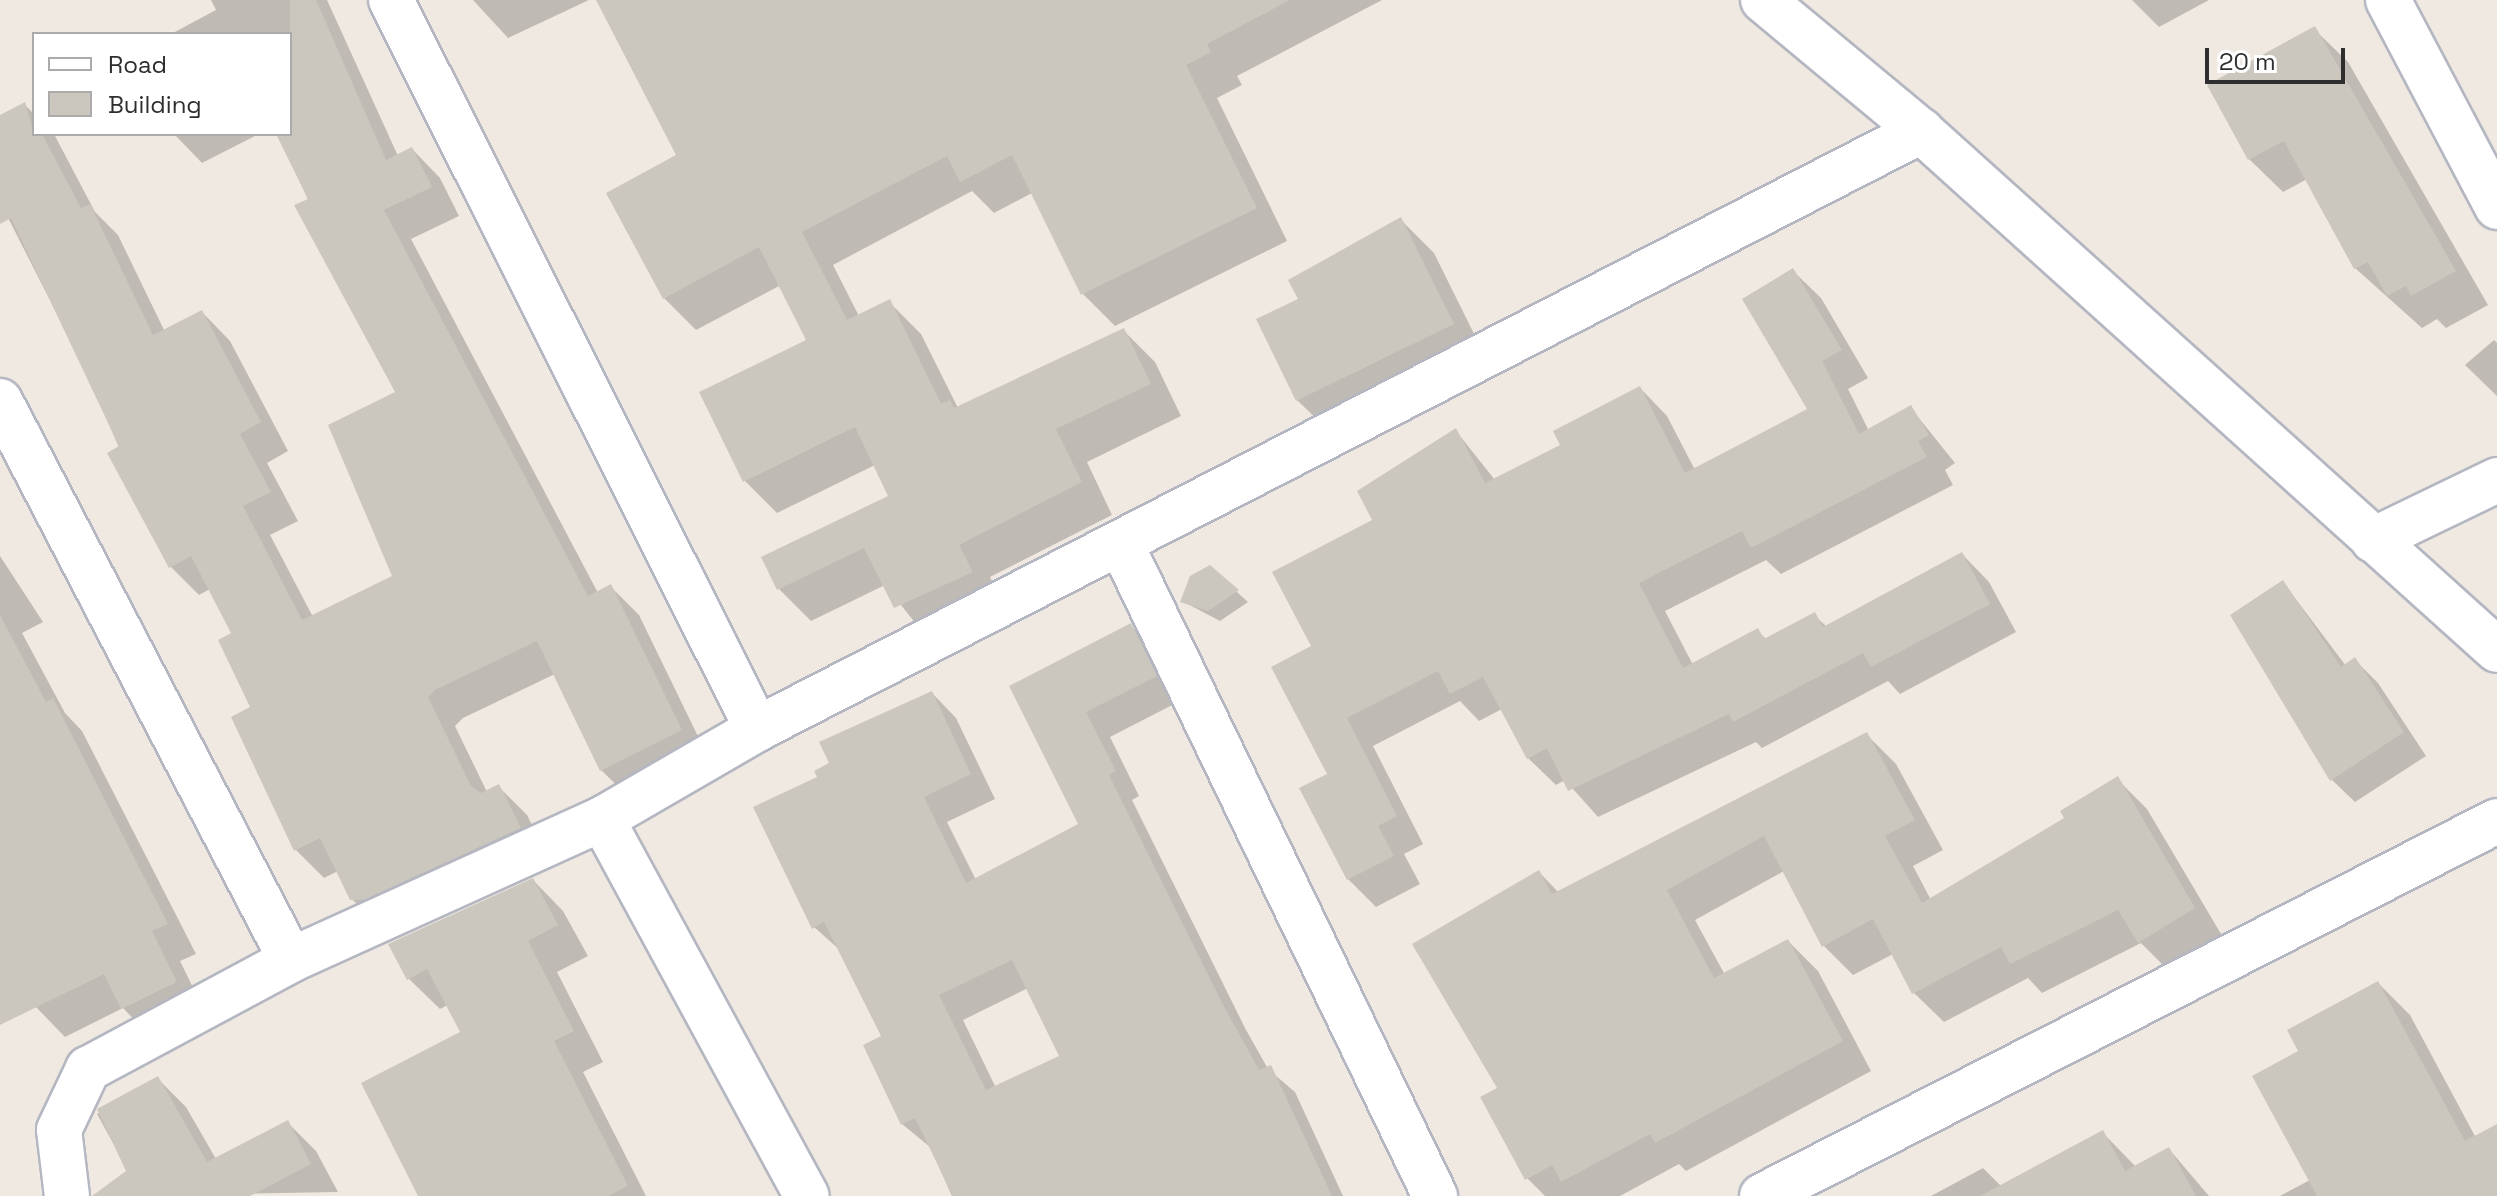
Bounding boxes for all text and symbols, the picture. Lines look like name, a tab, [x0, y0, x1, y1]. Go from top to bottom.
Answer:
legend	[32, 32, 292, 136]
scale bar	[2209, 32, 2349, 82]
text: 20 m	[2219, 46, 2276, 77]
text: Road	[108, 49, 167, 80]
text: Building	[108, 89, 202, 120]

